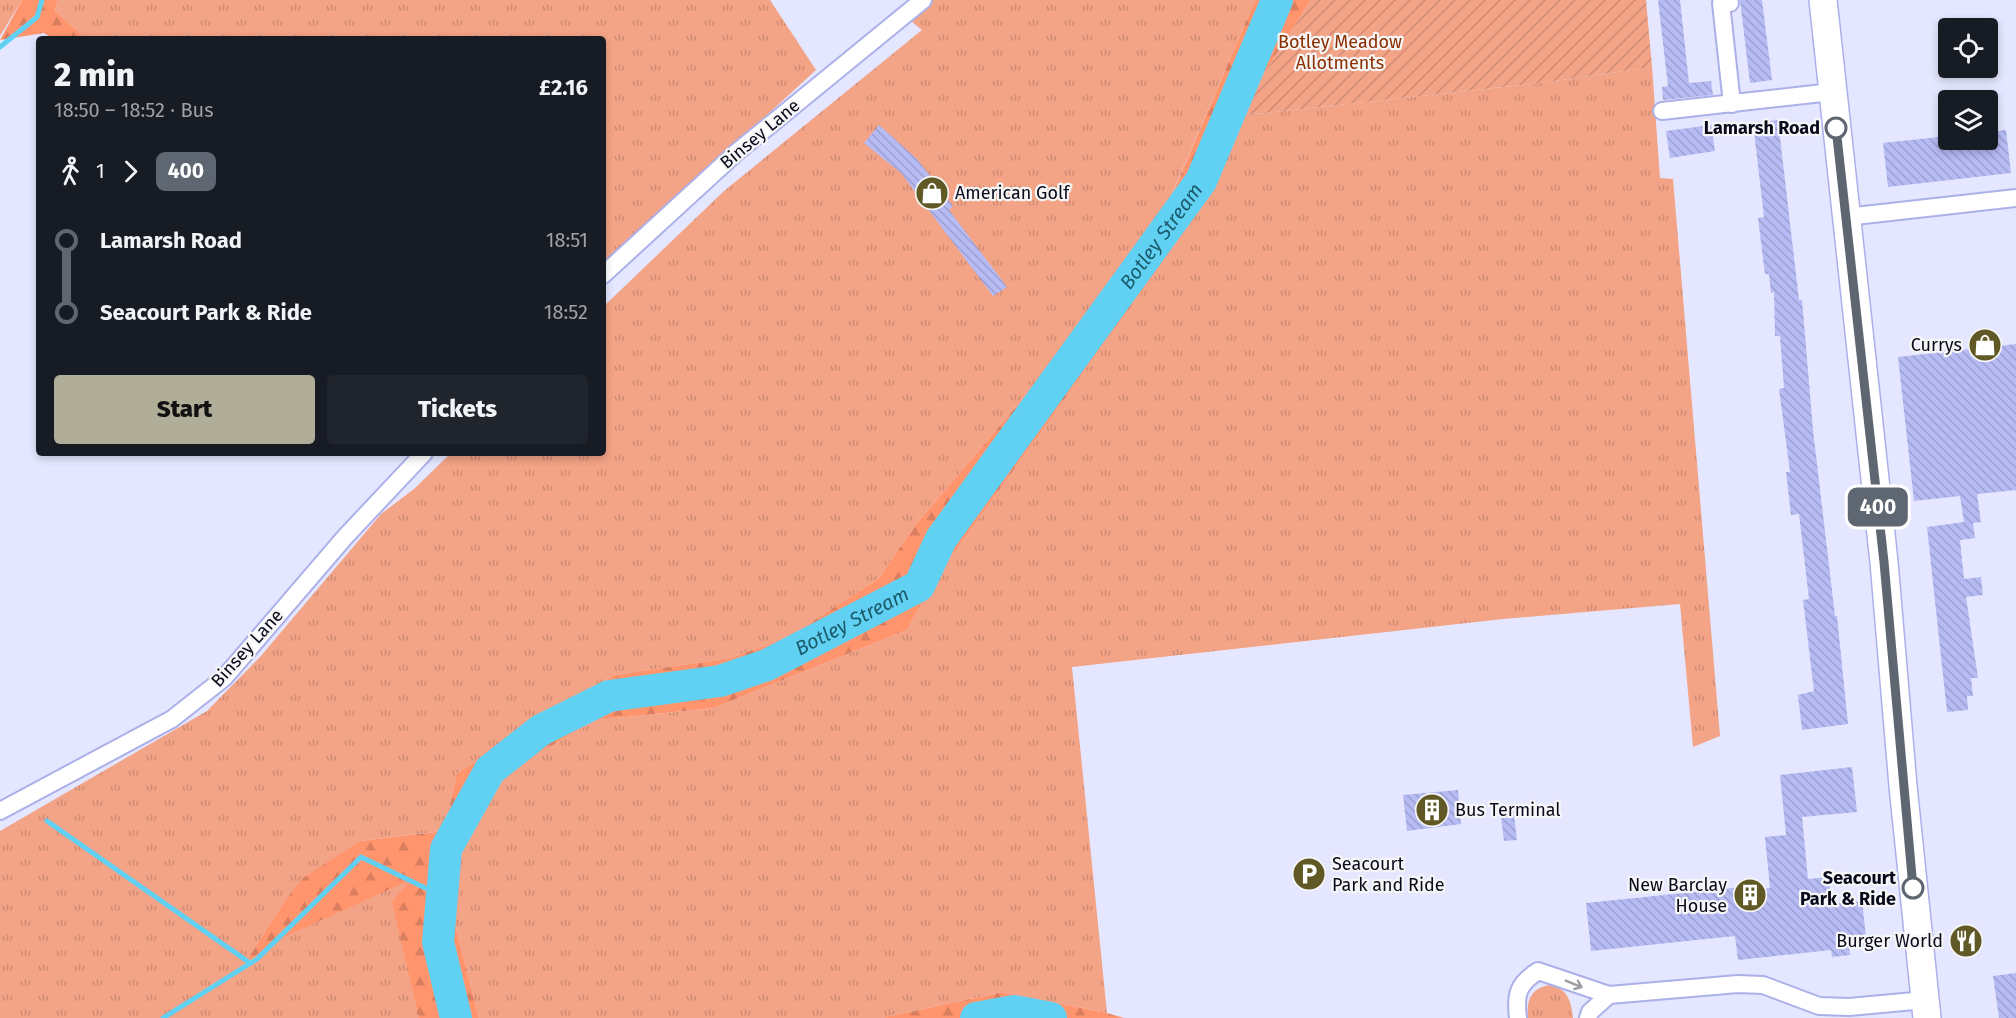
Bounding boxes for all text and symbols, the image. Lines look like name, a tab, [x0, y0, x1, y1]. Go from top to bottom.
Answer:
map controls	[1938, 18, 1998, 150]
button: locate	[1938, 18, 1998, 78]
park label: Botley Meadow Allotments	[1278, 31, 1402, 74]
text: 2 min	[54, 55, 135, 95]
text: £2.16	[539, 74, 588, 101]
button: layers	[1938, 90, 1998, 150]
street label: Binsey Lane	[716, 94, 804, 174]
text: 18:50 – 18:52 · Bus	[54, 98, 214, 122]
place label: Lamarsh Road	[1704, 117, 1820, 139]
marker: Lamarsh Road	[1825, 117, 1847, 139]
icon: walk	[54, 155, 87, 188]
icon: forward	[114, 155, 147, 188]
text: 400	[168, 158, 204, 184]
text: 1	[96, 159, 105, 183]
shop icon: American Golf	[914, 175, 950, 211]
water label: Botley Stream	[1115, 178, 1207, 294]
place label: American Golf	[955, 182, 1071, 204]
text: Lamarsh Road	[100, 227, 242, 254]
text: 18:51	[546, 228, 588, 252]
text: Seacourt Park & Ride	[100, 299, 312, 326]
text: 18:52	[544, 300, 588, 324]
shop icon: Currys	[1967, 327, 2003, 363]
place label: Currys	[1911, 334, 1962, 356]
button: Start	[54, 375, 315, 444]
button: Tickets	[327, 375, 588, 444]
line badge: 400	[1844, 488, 1912, 526]
text: 400	[1860, 494, 1896, 520]
water label: Botley Stream	[791, 581, 913, 660]
street label: Binsey Lane	[206, 604, 288, 692]
building icon: Bus Terminal	[1414, 792, 1450, 828]
place label: Bus Terminal	[1455, 799, 1561, 821]
place label: Seacourt Park and Ride	[1332, 853, 1445, 896]
parking icon: Seacourt Park and Ride	[1291, 856, 1327, 892]
place label: Seacourt Park & Ride	[1800, 867, 1897, 910]
place label: New Barclay House	[1628, 874, 1727, 917]
building icon: New Barclay House	[1732, 877, 1768, 913]
marker: Seacourt Park & Ride	[1902, 877, 1924, 899]
restaurant icon: Burger World	[1948, 923, 1984, 959]
place label: Burger World	[1836, 930, 1943, 952]
one-way arrow	[1564, 979, 1582, 990]

